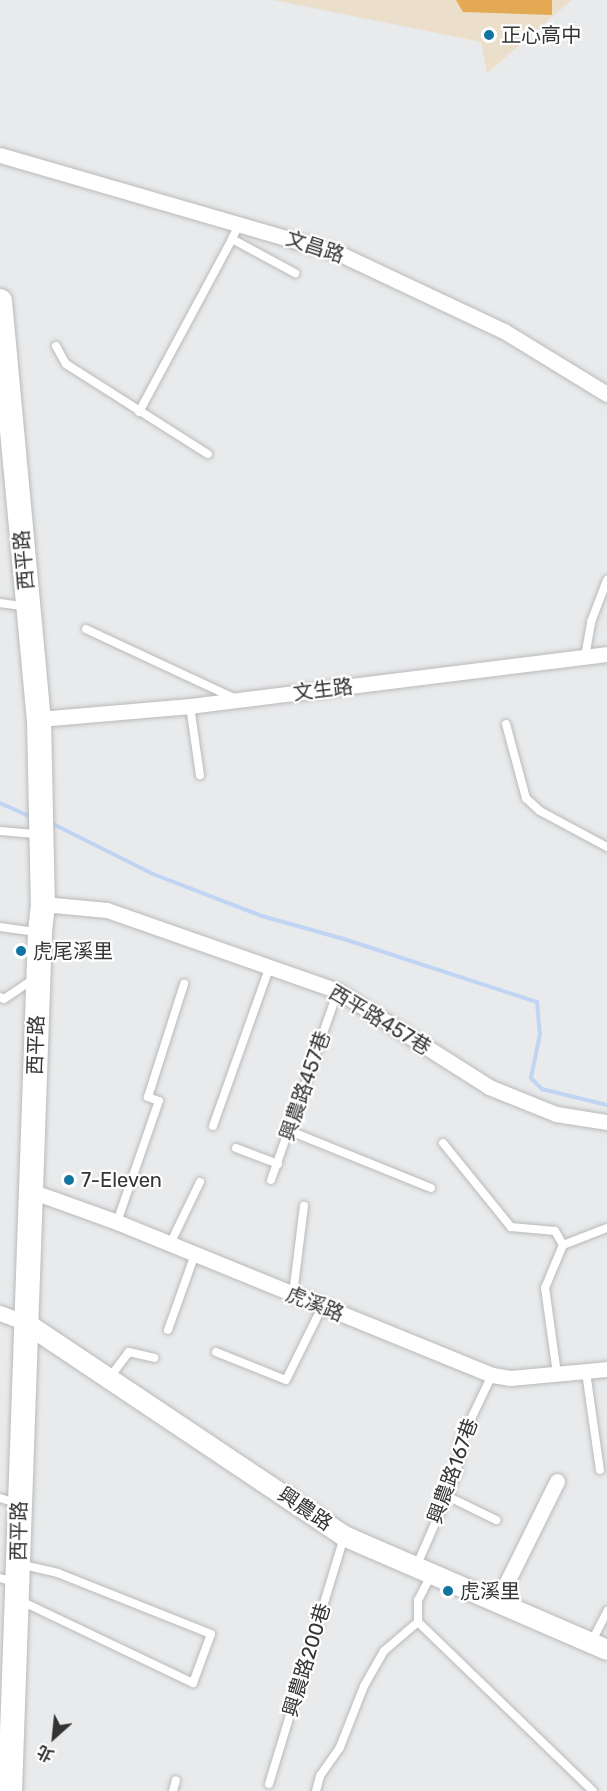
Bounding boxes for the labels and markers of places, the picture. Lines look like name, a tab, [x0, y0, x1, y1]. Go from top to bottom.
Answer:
place label: 正心高中	[501, 23, 581, 47]
marker: 正心高中	[482, 28, 496, 42]
place label: 虎尾溪里	[33, 939, 113, 963]
marker: 虎尾溪里	[14, 944, 28, 958]
place label: 7-Eleven	[81, 1168, 162, 1192]
marker: 7-Eleven	[62, 1173, 76, 1187]
place label: 虎溪里	[460, 1579, 520, 1603]
marker: 虎溪里	[441, 1584, 455, 1598]

